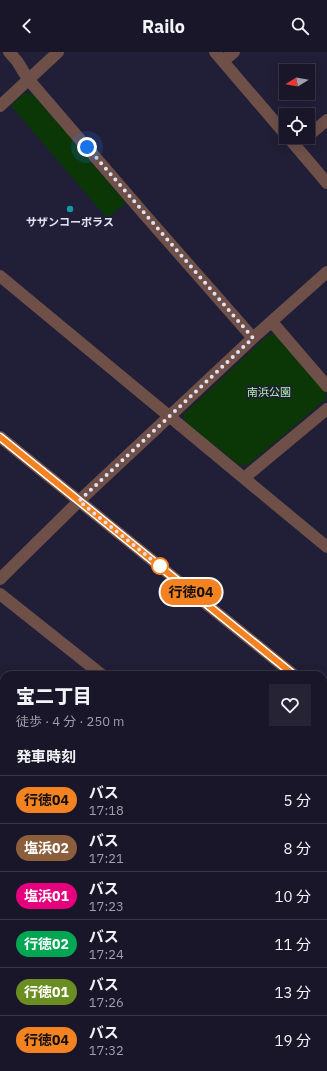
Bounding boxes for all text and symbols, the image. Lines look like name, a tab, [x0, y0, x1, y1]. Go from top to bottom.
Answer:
icon: back	[16, 15, 38, 37]
text: Railo	[142, 15, 185, 38]
icon: search	[289, 15, 311, 37]
north arrow	[279, 64, 315, 100]
map controls	[279, 64, 315, 144]
button: locate	[279, 108, 315, 144]
your location	[77, 137, 97, 157]
marker: サザンコーポラス	[65, 204, 75, 214]
place label: サザンコーポラス	[26, 215, 114, 229]
park label: 南浜公園	[247, 385, 291, 399]
unlabelled marker	[151, 557, 169, 575]
line badge: 行徳04	[163, 579, 219, 605]
text: 行徳04	[169, 583, 213, 601]
text: 宝二丁目	[16, 684, 92, 708]
button: heart	[269, 684, 311, 726]
text: 徒歩 · 4 分 · 250 m	[16, 713, 124, 730]
text: 発車時刻	[16, 747, 76, 766]
text: バス	[89, 783, 119, 802]
text: 行徳04	[24, 791, 69, 809]
text: 5 分	[283, 791, 311, 810]
text: 17:18	[89, 802, 124, 819]
text: バス	[89, 831, 119, 850]
text: 塩浜02	[24, 839, 69, 857]
text: 8 分	[283, 839, 311, 858]
text: 17:21	[89, 850, 124, 867]
text: バス	[89, 879, 119, 898]
text: 塩浜01	[24, 887, 69, 905]
text: 10 分	[274, 887, 311, 906]
text: 17:23	[89, 898, 124, 915]
text: バス	[89, 927, 119, 946]
text: 行徳02	[24, 935, 69, 953]
text: 11 分	[274, 935, 311, 954]
text: 17:24	[89, 946, 124, 963]
text: バス	[89, 975, 119, 994]
text: 行徳01	[24, 983, 69, 1001]
text: 13 分	[274, 983, 311, 1002]
text: 17:26	[89, 994, 124, 1011]
text: バス	[89, 1023, 119, 1042]
text: 行徳04	[24, 1031, 69, 1049]
text: 19 分	[274, 1031, 311, 1050]
text: 17:32	[89, 1042, 124, 1059]

